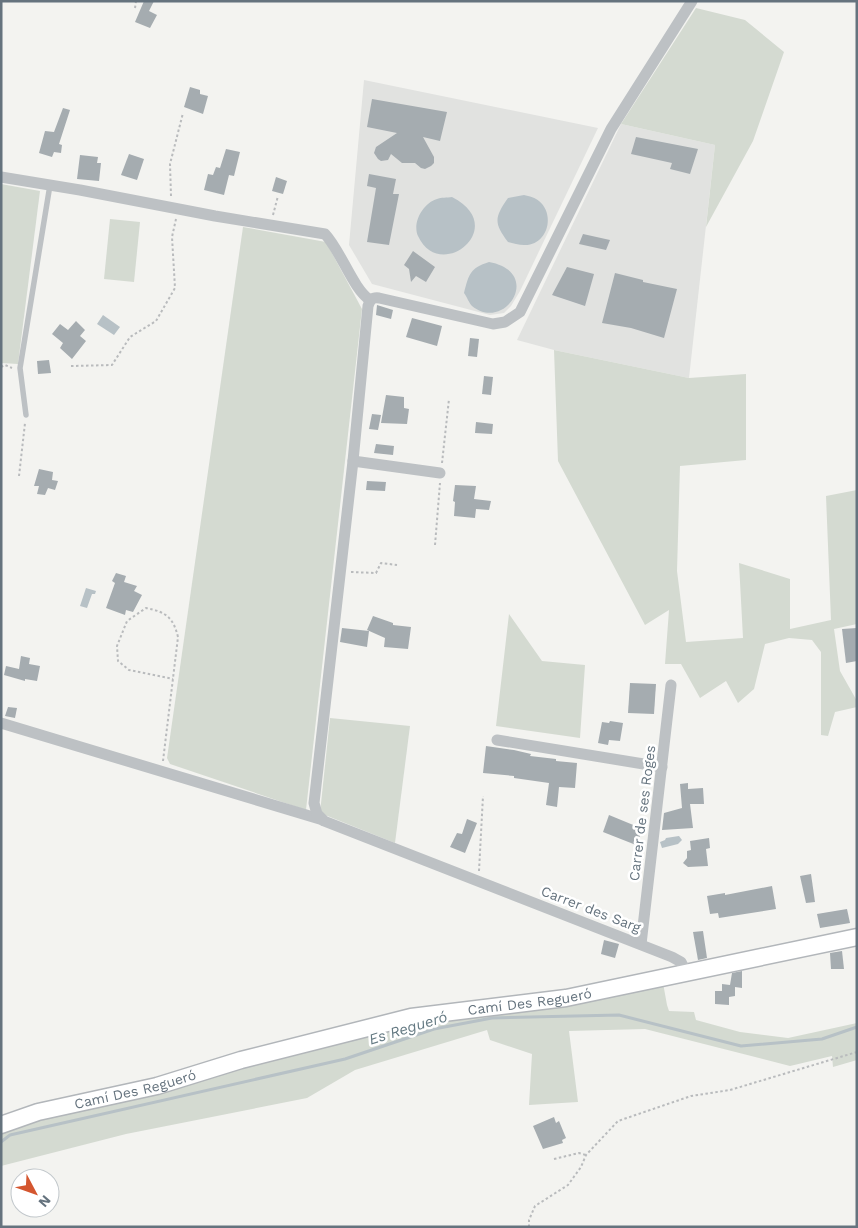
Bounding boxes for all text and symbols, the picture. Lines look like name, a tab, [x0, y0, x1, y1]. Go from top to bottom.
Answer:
street label: Carrer de ses Roges	[626, 744, 658, 882]
street label: Carrer des Sarg	[539, 883, 644, 936]
street label: Camí Des Regueró	[467, 985, 593, 1018]
water label: Es Regueró	[367, 1007, 450, 1048]
street label: Camí Des Regueró	[73, 1066, 198, 1112]
north arrow	[10, 1168, 60, 1218]
text: N	[35, 1192, 54, 1211]

